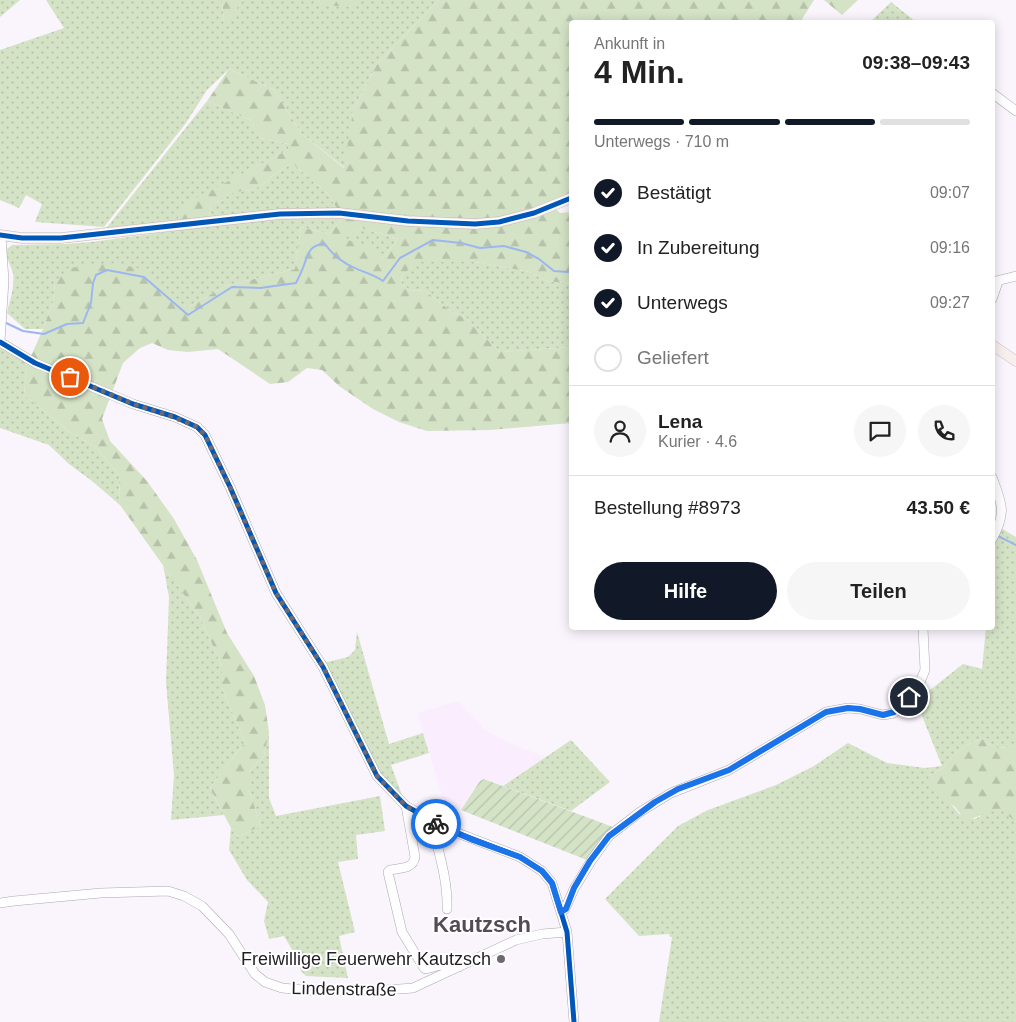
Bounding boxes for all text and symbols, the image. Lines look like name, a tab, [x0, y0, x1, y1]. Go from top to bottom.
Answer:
text: Ankunft in	[594, 35, 665, 52]
text: 09:38–09:43	[862, 52, 970, 73]
text: 4 Min.	[594, 54, 685, 90]
text: Unterwegs · 710 m	[594, 133, 729, 150]
icon: check	[594, 179, 622, 207]
text: Bestätigt	[637, 182, 711, 203]
text: 09:07	[930, 184, 970, 201]
icon: check	[594, 234, 622, 262]
text: In Zubereitung	[637, 237, 760, 258]
text: 09:16	[930, 239, 970, 256]
icon: check	[594, 289, 622, 317]
text: Unterwegs	[637, 292, 728, 313]
text: 09:27	[930, 294, 970, 311]
text: Geliefert	[637, 347, 709, 368]
pin	[49, 356, 91, 398]
icon: bag	[56, 363, 84, 391]
button: person	[594, 405, 646, 457]
button: chat	[854, 405, 906, 457]
button: phone	[918, 405, 970, 457]
text: Lena	[658, 411, 702, 432]
text: Kurier · 4.6	[658, 433, 737, 450]
text: Bestellung #8973	[594, 497, 741, 518]
text: 43.50 €	[907, 497, 970, 518]
button: Hilfe	[594, 562, 777, 620]
button: Teilen	[787, 562, 970, 620]
pin	[888, 676, 930, 718]
icon: home	[895, 683, 923, 711]
courier	[411, 799, 461, 849]
icon: bike	[422, 810, 450, 838]
district label: Kautzsch	[433, 912, 531, 937]
place label: Freiwillige Feuerwehr Kautzsch	[241, 949, 491, 969]
marker: Freiwillige Feuerwehr Kautzsch	[495, 953, 507, 965]
street label: Lindenstraße	[291, 978, 397, 1000]

